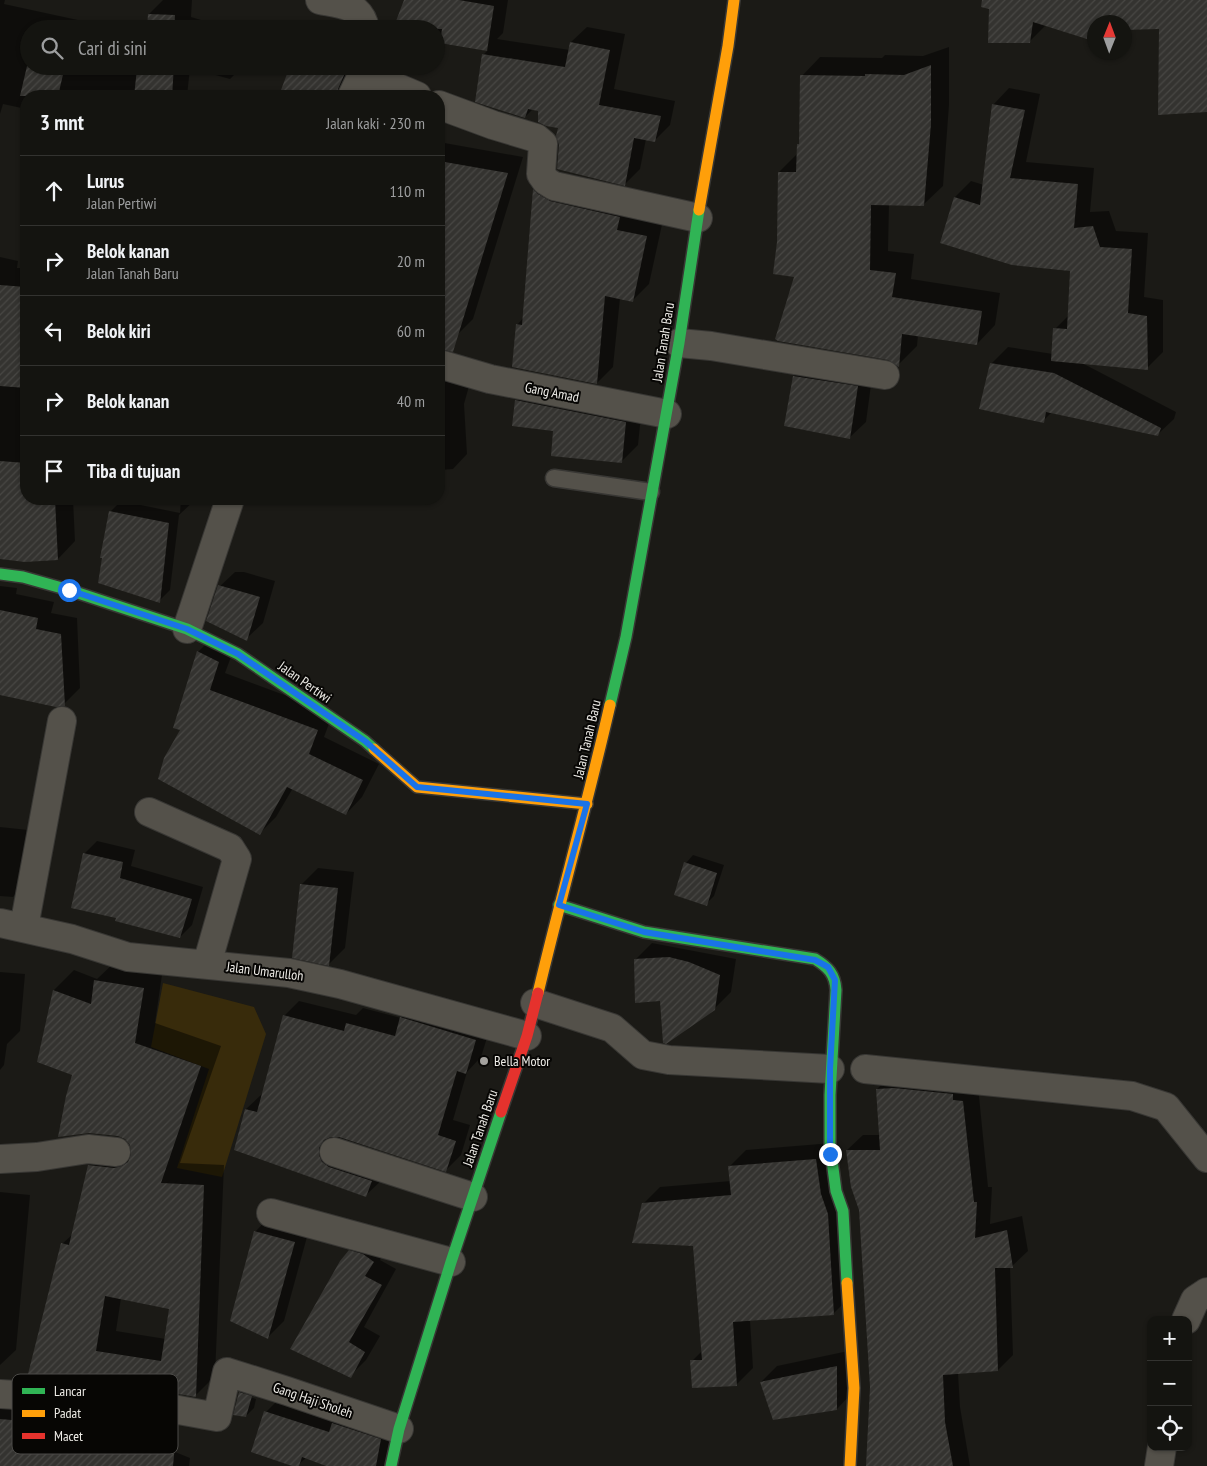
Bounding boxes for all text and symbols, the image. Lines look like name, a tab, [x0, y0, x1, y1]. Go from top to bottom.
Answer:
north arrow	[1087, 15, 1132, 60]
search box	[20, 20, 445, 75]
icon: search	[38, 34, 66, 62]
text: Cari di sini	[78, 36, 147, 60]
text: 3 mnt	[40, 109, 84, 136]
text: Jalan kaki · 230 m	[326, 113, 425, 133]
text: Lurus	[87, 169, 124, 193]
icon: ahead	[40, 177, 68, 205]
text: 110 m	[390, 181, 425, 201]
text: Jalan Pertiwi	[87, 193, 157, 213]
text: Belok kanan	[87, 239, 169, 263]
icon: right	[40, 247, 68, 275]
text: 20 m	[397, 251, 425, 271]
text: Jalan Tanah Baru	[87, 263, 179, 283]
street label: Jalan Tanah Baru	[648, 301, 678, 384]
icon: left	[40, 317, 68, 345]
text: Belok kiri	[87, 319, 151, 343]
text: 60 m	[397, 321, 425, 341]
street label: Gang Amad	[523, 378, 581, 406]
icon: right	[40, 387, 68, 415]
text: Belok kanan	[87, 389, 169, 413]
text: 40 m	[397, 391, 425, 411]
icon: arrive	[40, 457, 68, 485]
text: Tiba di tujuan	[87, 459, 180, 483]
route start	[58, 579, 81, 602]
street label: Jalan Pertiwi	[274, 657, 335, 707]
street label: Jalan Tanah Baru	[569, 698, 605, 781]
street label: Jalan Umarulloh	[224, 957, 305, 985]
place label: Bella Motor	[494, 1052, 550, 1070]
marker: Bella Motor	[478, 1055, 490, 1067]
street label: Jalan Tanah Baru	[458, 1087, 502, 1170]
route end	[819, 1143, 842, 1166]
map controls	[1147, 1316, 1192, 1451]
button: +	[1147, 1316, 1192, 1361]
button: −	[1147, 1361, 1192, 1406]
legend	[12, 1374, 178, 1454]
street label: Gang Haji Sholeh	[271, 1378, 355, 1422]
text: Lancar	[54, 1382, 86, 1400]
text: Padat	[54, 1404, 81, 1422]
button: locate	[1147, 1406, 1192, 1451]
text: Macet	[54, 1427, 83, 1445]

